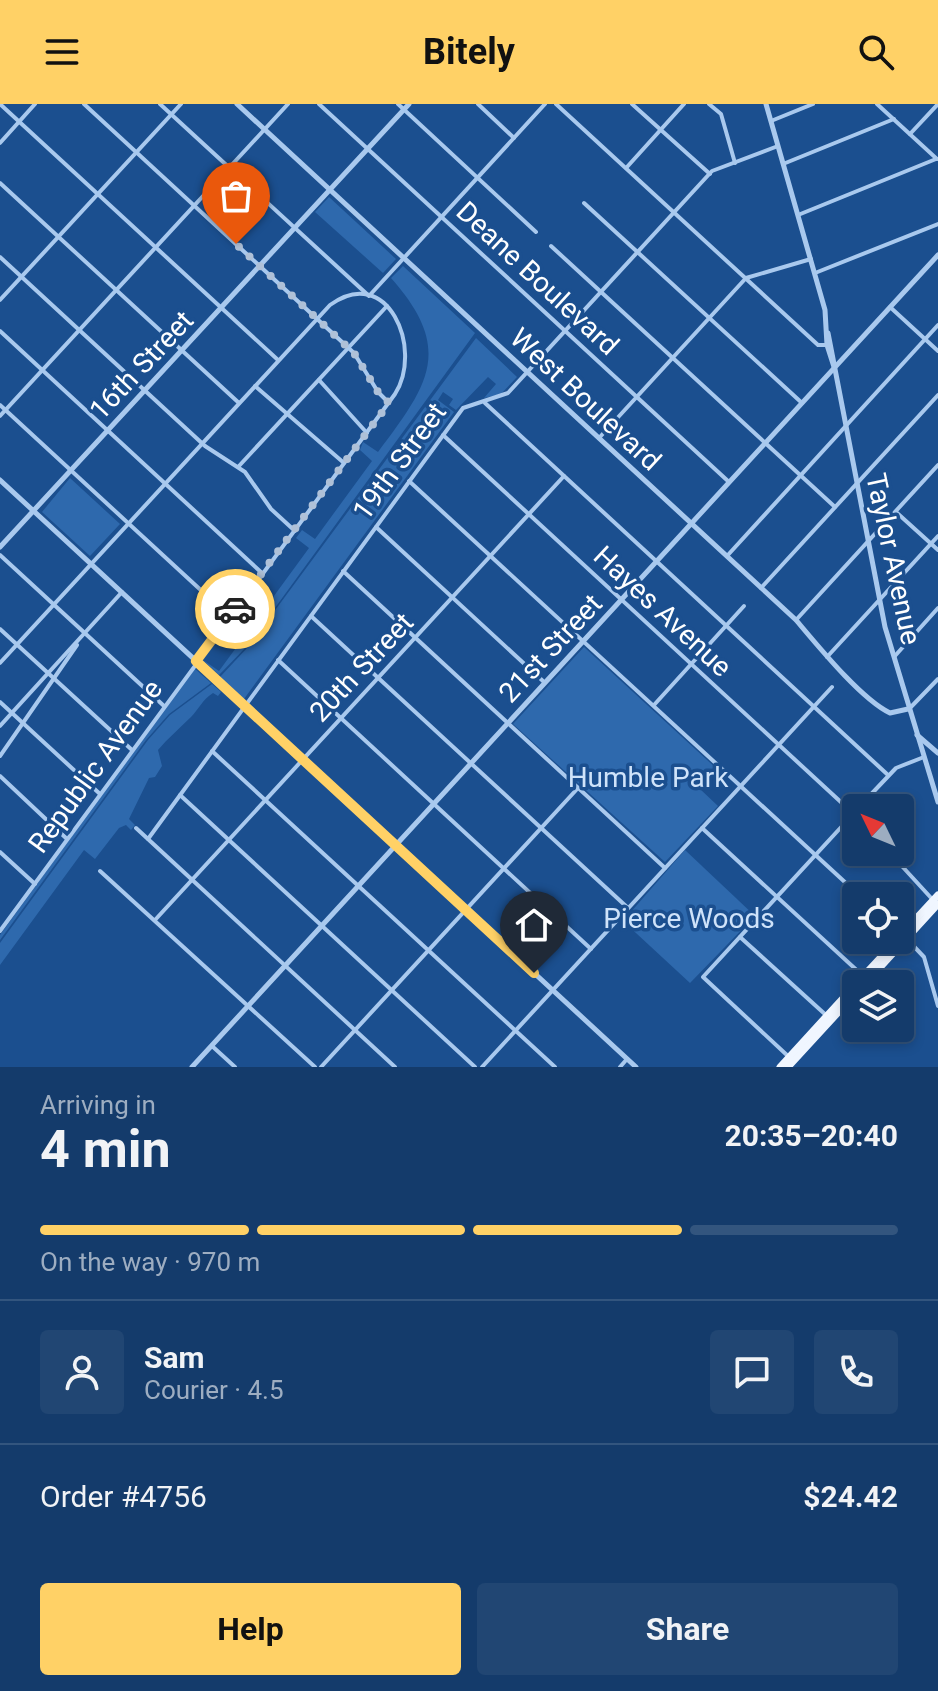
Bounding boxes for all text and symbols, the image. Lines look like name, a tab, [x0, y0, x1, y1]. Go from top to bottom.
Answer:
icon: menu	[40, 30, 84, 74]
icon: search	[854, 30, 898, 74]
text: Bitely	[423, 31, 515, 73]
pin	[202, 162, 270, 244]
icon: bag	[214, 174, 258, 218]
street label: Deane Boulevard	[450, 195, 626, 362]
street label: 16th Street	[83, 304, 200, 427]
street label: West Boulevard	[504, 321, 668, 478]
street label: 19th Street	[346, 396, 453, 526]
street label: Taylor Avenue	[859, 470, 928, 648]
street label: Hayes Avenue	[587, 539, 738, 683]
courier	[195, 569, 275, 649]
icon: car	[213, 587, 257, 631]
street label: 21st Street	[492, 587, 609, 709]
street label: 20th Street	[303, 606, 420, 729]
street label: Republic Avenue	[22, 673, 169, 859]
park label: Humble Park	[568, 761, 729, 794]
north arrow	[842, 794, 914, 866]
map controls	[842, 794, 914, 1042]
button: locate	[842, 882, 914, 954]
pin	[500, 891, 568, 973]
park label: Pierce Woods	[603, 902, 775, 935]
icon: home	[512, 903, 556, 947]
button: layers	[842, 970, 914, 1042]
text: Arriving in	[40, 1090, 156, 1120]
text: 20:35–20:40	[724, 1118, 898, 1153]
text: 4 min	[40, 1119, 171, 1180]
text: On the way · 970 m	[40, 1247, 260, 1277]
button: person	[40, 1330, 124, 1414]
button: chat	[710, 1330, 794, 1414]
button: phone	[814, 1330, 898, 1414]
text: Sam	[144, 1340, 205, 1375]
text: Courier · 4.5	[144, 1375, 284, 1405]
text: Order #4756	[40, 1479, 207, 1514]
text: $24.42	[803, 1479, 898, 1514]
button: Help	[40, 1583, 461, 1675]
button: Share	[477, 1583, 898, 1675]

